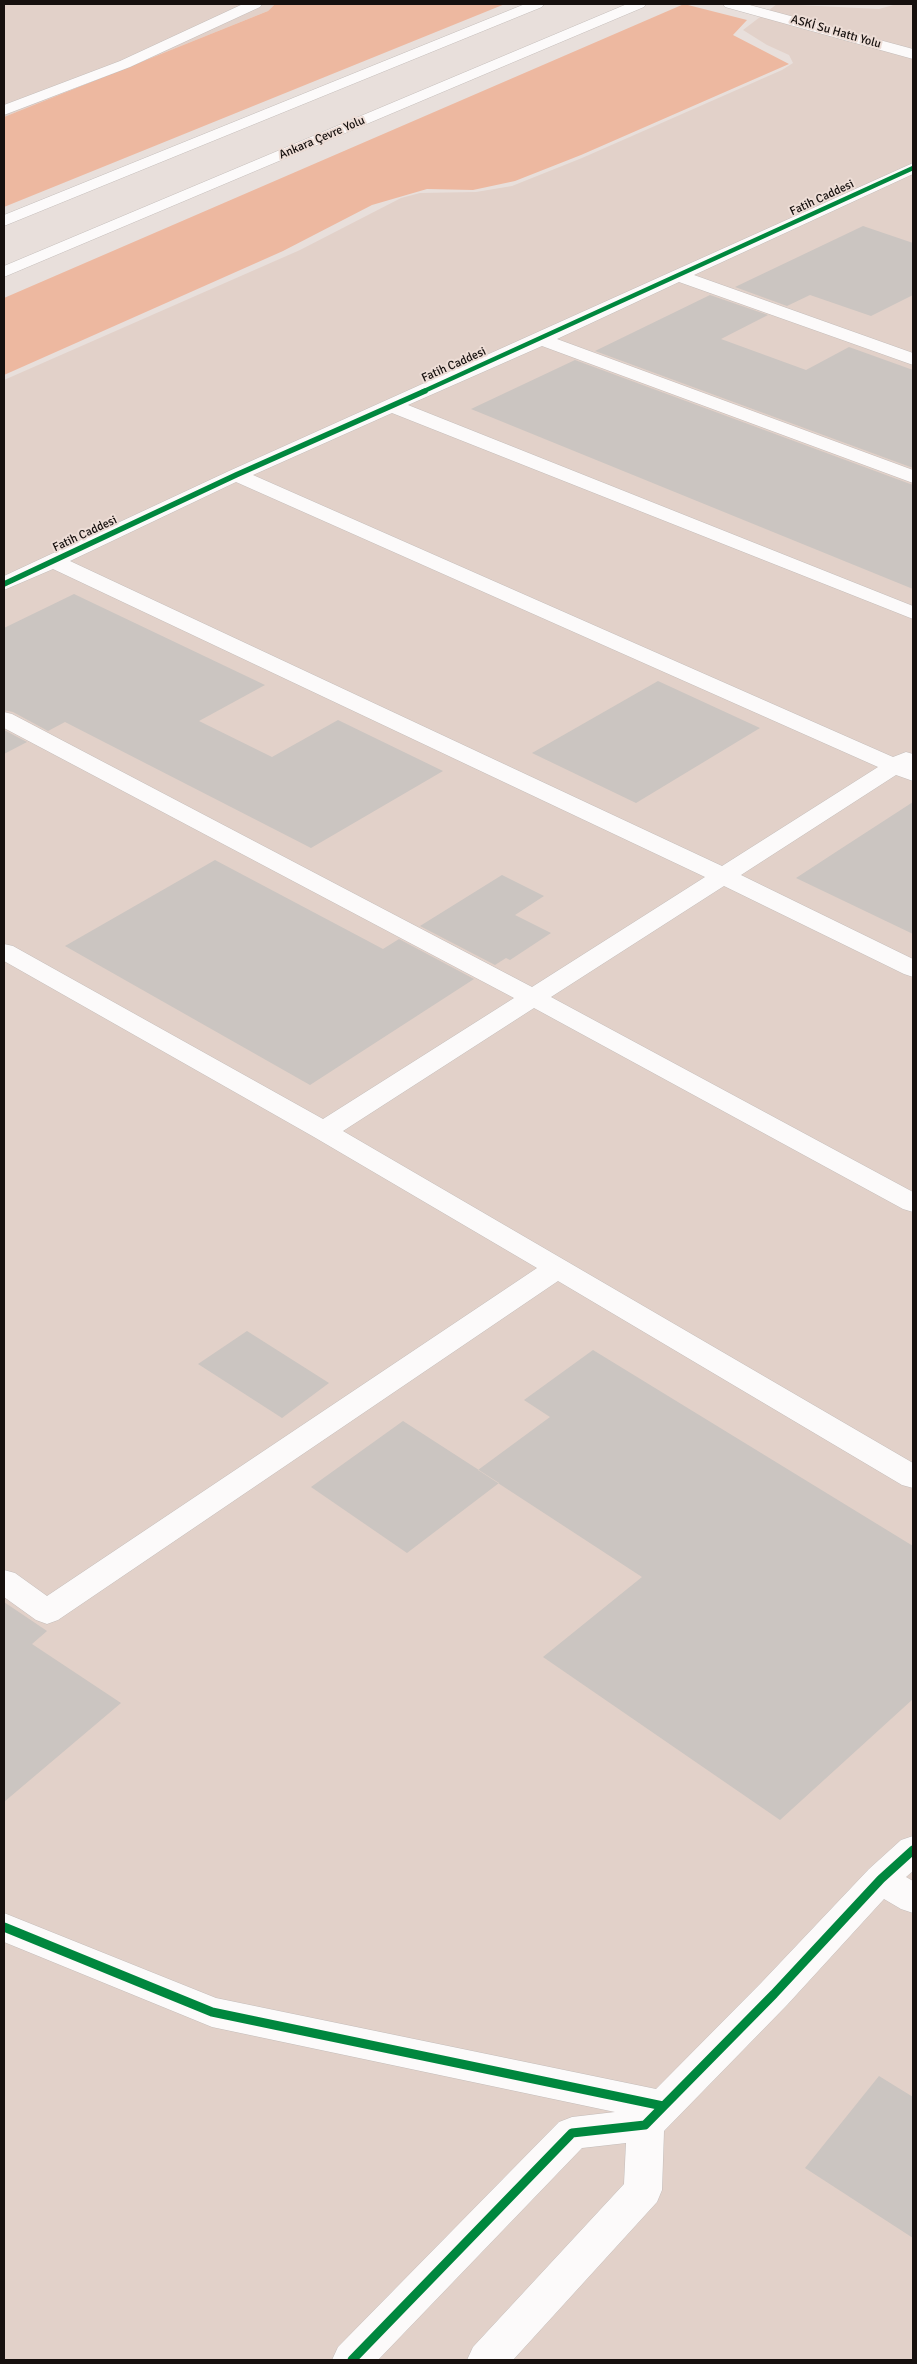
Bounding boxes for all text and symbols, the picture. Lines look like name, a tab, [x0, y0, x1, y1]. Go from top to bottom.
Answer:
street label: ASKİ Su Hattı Yolu	[789, 12, 883, 52]
street label: Ankara Çevre Yolu	[277, 113, 367, 163]
street label: Fatih Caddesi	[788, 177, 856, 219]
street label: Fatih Caddesi	[420, 344, 488, 386]
street label: Fatih Caddesi	[51, 513, 119, 555]

